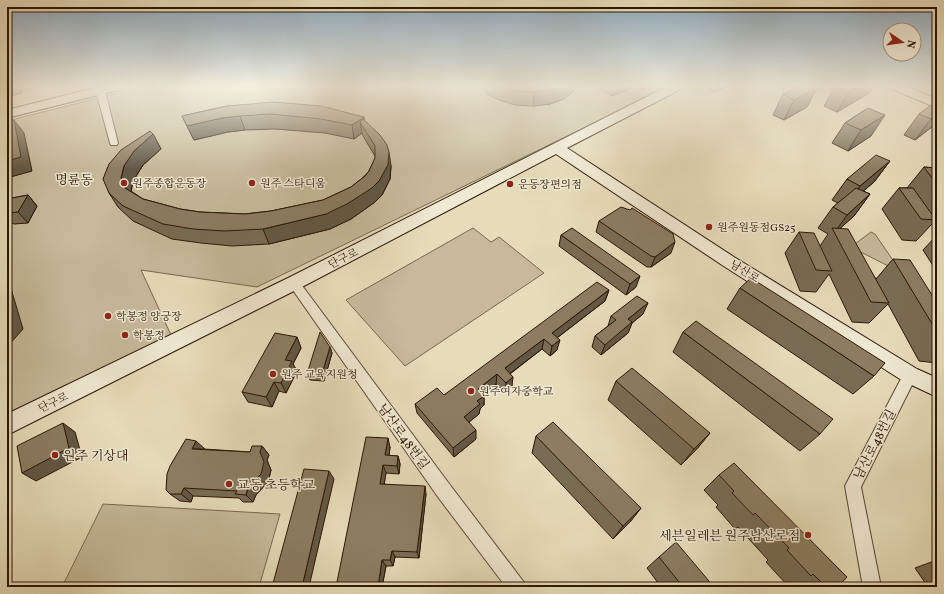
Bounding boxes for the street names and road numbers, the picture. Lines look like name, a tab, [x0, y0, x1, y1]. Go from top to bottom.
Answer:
street label: 단구로	[326, 245, 362, 273]
street label: 남산로	[727, 257, 762, 287]
street label: 단구로	[36, 389, 72, 417]
street label: 남산로48번길	[372, 401, 432, 474]
street label: 남산로48번길	[850, 407, 901, 483]

